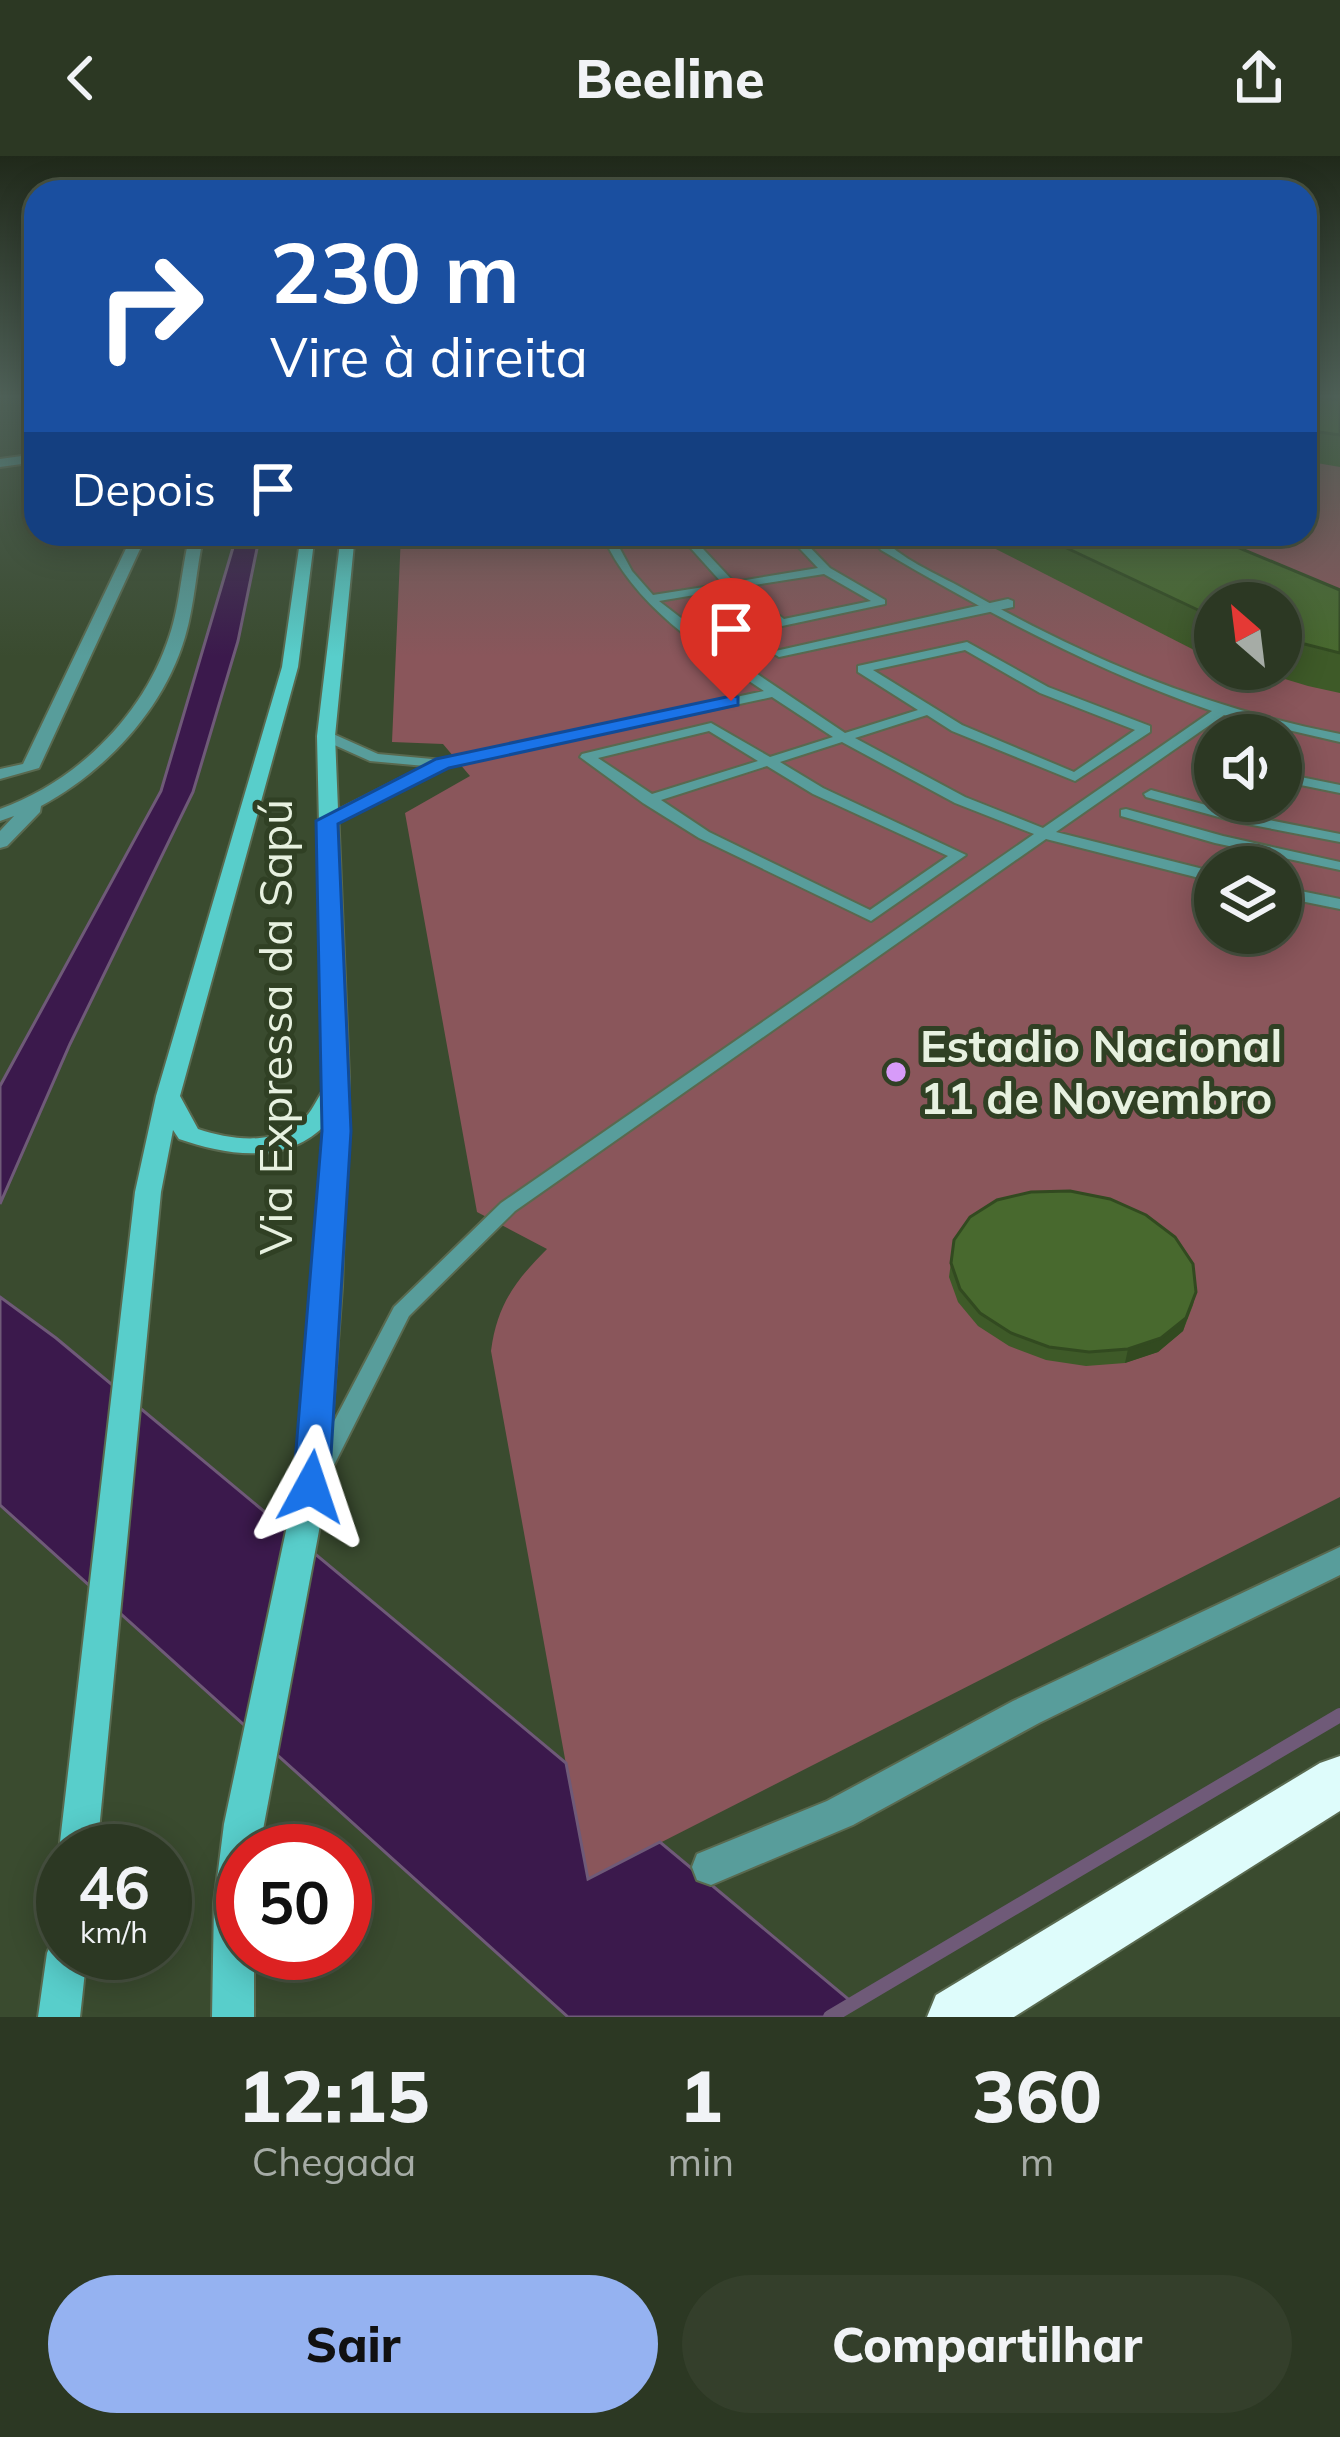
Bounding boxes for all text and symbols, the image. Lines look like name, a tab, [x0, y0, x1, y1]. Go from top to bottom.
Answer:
text: Beeline	[575, 44, 765, 112]
icon: back	[48, 45, 114, 111]
icon: share	[1226, 45, 1292, 111]
text: 230 m	[270, 219, 520, 324]
icon: right	[72, 228, 228, 384]
text: Vire à direita	[270, 323, 588, 391]
icon: arrive	[240, 456, 306, 522]
text: Depois	[72, 461, 216, 517]
pin	[680, 578, 782, 701]
north arrow	[1194, 582, 1302, 690]
map controls	[1194, 582, 1302, 954]
icon: arrive	[698, 596, 764, 662]
button: sound	[1194, 714, 1302, 822]
street label: Via Expressa da Sapú	[247, 799, 303, 1255]
button: layers	[1194, 846, 1302, 954]
place label: Estadio Nacional 11 de Novembro	[920, 1017, 1282, 1125]
marker: Estadio Nacional 11 de Novembro	[883, 1059, 909, 1085]
position arrow	[248, 1424, 374, 1550]
speed limit sign: 50	[216, 1824, 372, 1980]
text: 46	[78, 1849, 150, 1924]
text: km/h	[80, 1913, 148, 1951]
text: 12:15	[238, 2050, 430, 2140]
text: 1	[679, 2050, 723, 2140]
text: 360	[972, 2050, 1102, 2140]
text: Chegada	[252, 2137, 416, 2186]
text: min	[668, 2137, 734, 2186]
text: m	[1020, 2137, 1054, 2186]
button: Sair	[48, 2275, 658, 2413]
button: Compartilhar	[682, 2275, 1292, 2413]

